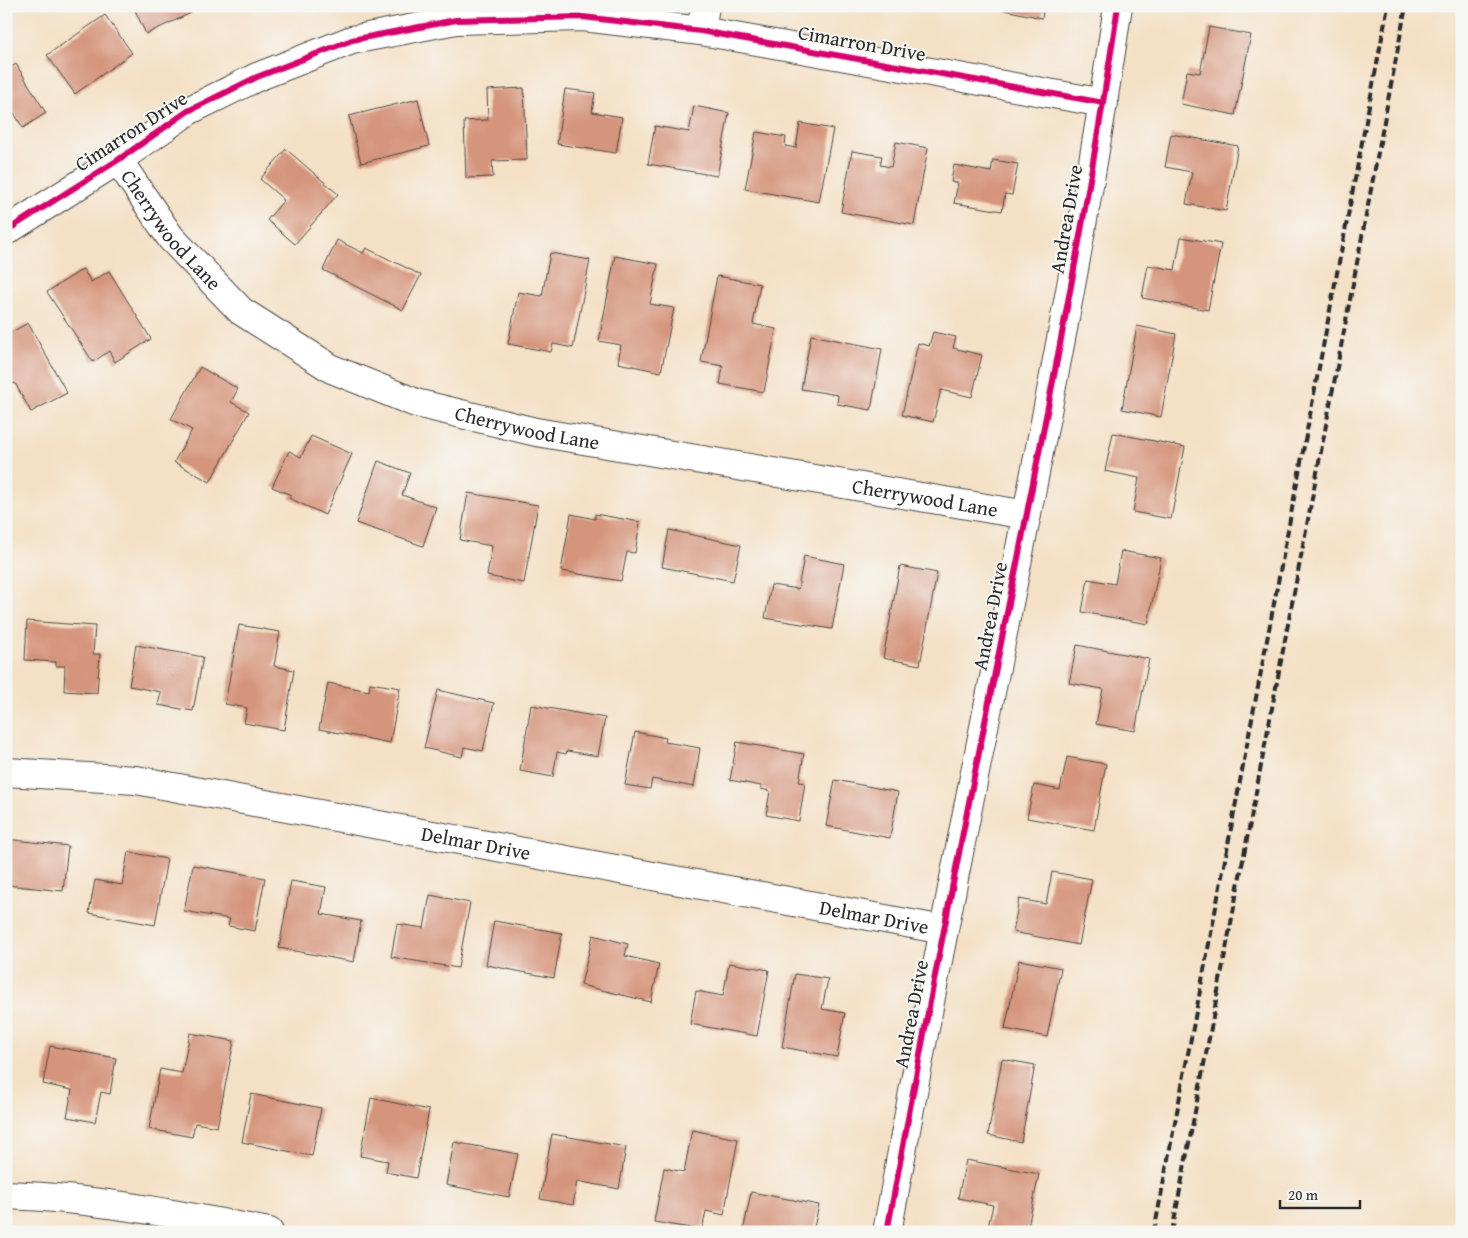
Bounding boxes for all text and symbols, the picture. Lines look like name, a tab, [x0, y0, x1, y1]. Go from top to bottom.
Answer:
street label: Cimarron Drive	[796, 17, 928, 68]
street label: Cimarron Drive	[69, 83, 193, 178]
street label: Andrea Drive	[1042, 162, 1089, 276]
street label: Cherrywood Lane	[115, 163, 228, 296]
street label: Cherrywood Lane	[452, 398, 602, 457]
street label: Cherrywood Lane	[850, 471, 1000, 524]
street label: Andrea Drive	[965, 559, 1014, 673]
street label: Delmar Drive	[419, 818, 533, 867]
street label: Delmar Drive	[817, 892, 931, 941]
street label: Andrea Drive	[886, 957, 935, 1071]
scale bar	[1280, 1178, 1360, 1210]
text: 20 m	[1288, 1184, 1319, 1205]

